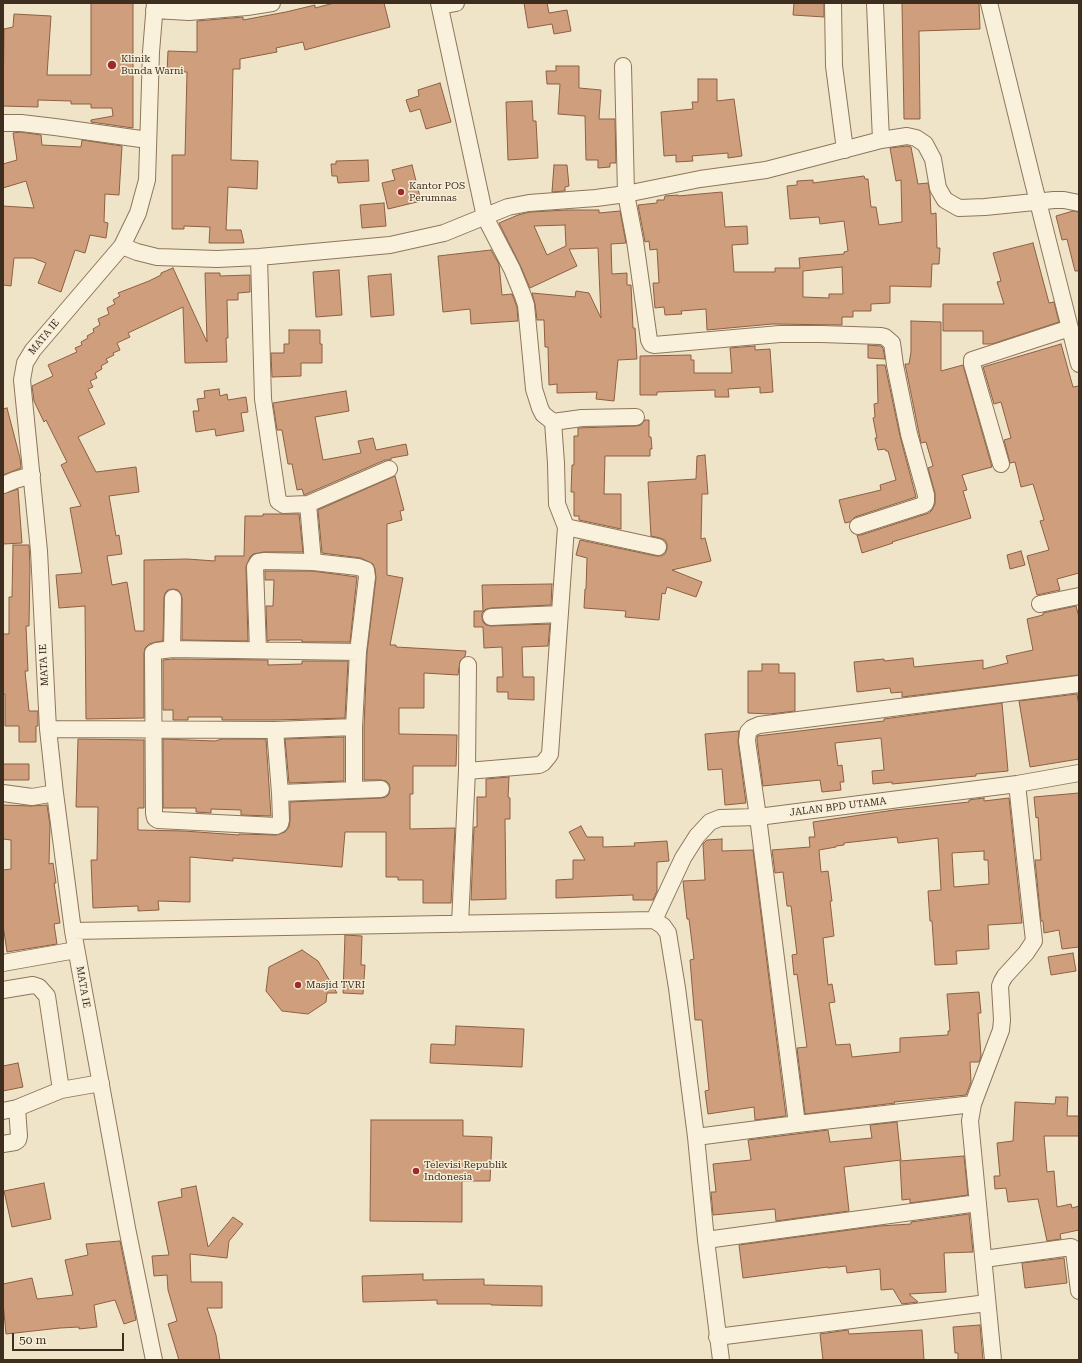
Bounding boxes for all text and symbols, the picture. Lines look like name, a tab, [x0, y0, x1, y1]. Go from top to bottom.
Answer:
place label: Klinik Bunda Warni	[121, 53, 184, 76]
marker: Klinik Bunda Warni	[106, 59, 118, 71]
place label: Kantor POS Perumnas	[409, 180, 465, 204]
marker: Kantor POS Perumnas	[396, 187, 406, 197]
street label: MATA IE	[26, 317, 62, 357]
street label: MATA IE	[37, 644, 51, 686]
street label: JALAN BPD UTAMA	[789, 795, 887, 819]
street label: MATA IE	[73, 965, 93, 1009]
place label: Masjid TVRI	[306, 979, 365, 991]
marker: Masjid TVRI	[293, 980, 303, 990]
place label: Televisi Republik Indonesia	[424, 1159, 508, 1182]
marker: Televisi Republik Indonesia	[411, 1166, 421, 1176]
scale bar	[14, 1325, 126, 1351]
text: 50 m	[19, 1333, 46, 1347]

